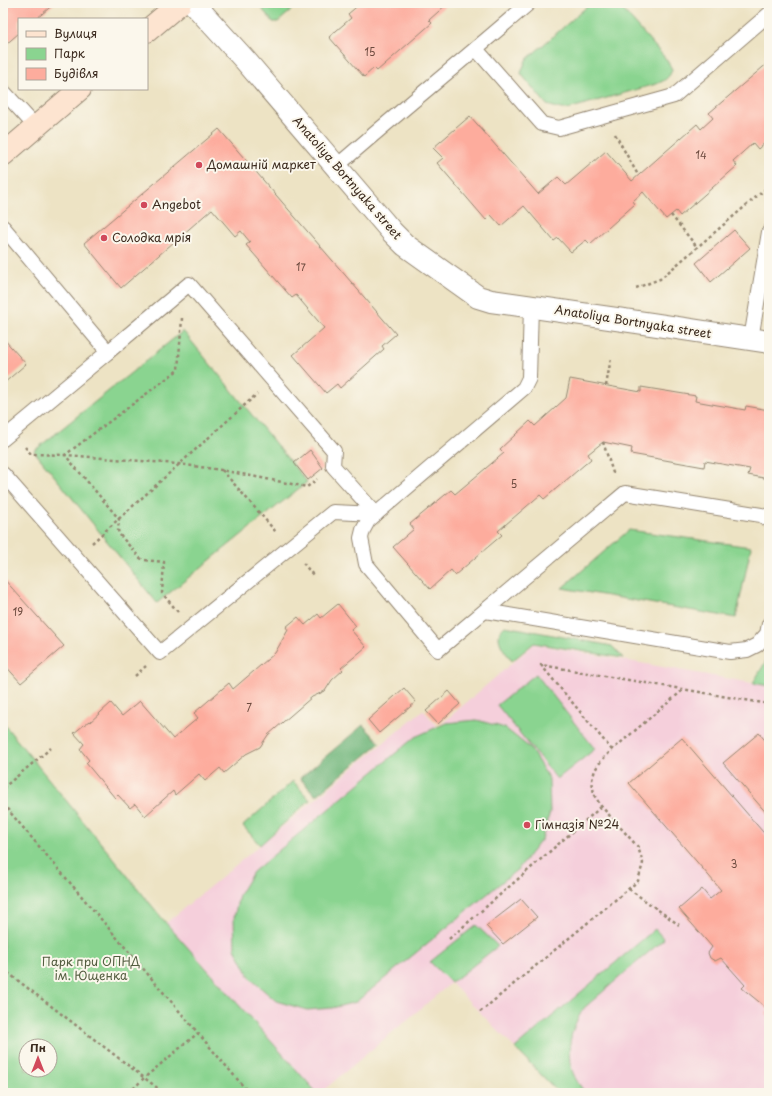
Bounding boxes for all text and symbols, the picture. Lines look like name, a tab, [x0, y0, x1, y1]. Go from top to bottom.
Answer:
legend	[18, 18, 148, 90]
text: Вулиця	[54, 24, 97, 42]
text: Парк	[54, 44, 86, 62]
house number: 15	[365, 44, 375, 59]
text: Будівля	[54, 64, 99, 82]
street label: Anatoliya Bortnyaka street	[289, 112, 407, 243]
house number: 14	[695, 147, 707, 162]
place label: Домашній маркет	[206, 155, 316, 173]
marker: Домашній маркет	[194, 160, 204, 170]
place label: Angebot	[152, 195, 201, 213]
marker: Angebot	[139, 200, 149, 210]
place label: Солодка мрія	[112, 228, 191, 246]
marker: Солодка мрія	[99, 233, 109, 243]
house number: 17	[296, 259, 307, 274]
street label: Anatoliya Bortnyaka street	[553, 300, 713, 342]
house number: 5	[511, 476, 517, 491]
house number: 19	[13, 604, 23, 619]
house number: 7	[246, 700, 252, 715]
place label: Гімназія №24	[535, 815, 620, 833]
marker: Гімназія №24	[522, 820, 532, 830]
house number: 3	[731, 856, 737, 871]
park label: Парк при ОПНД ім. Ющенка	[42, 952, 141, 984]
north arrow	[18, 1038, 58, 1078]
text: Пн	[30, 1039, 46, 1056]

